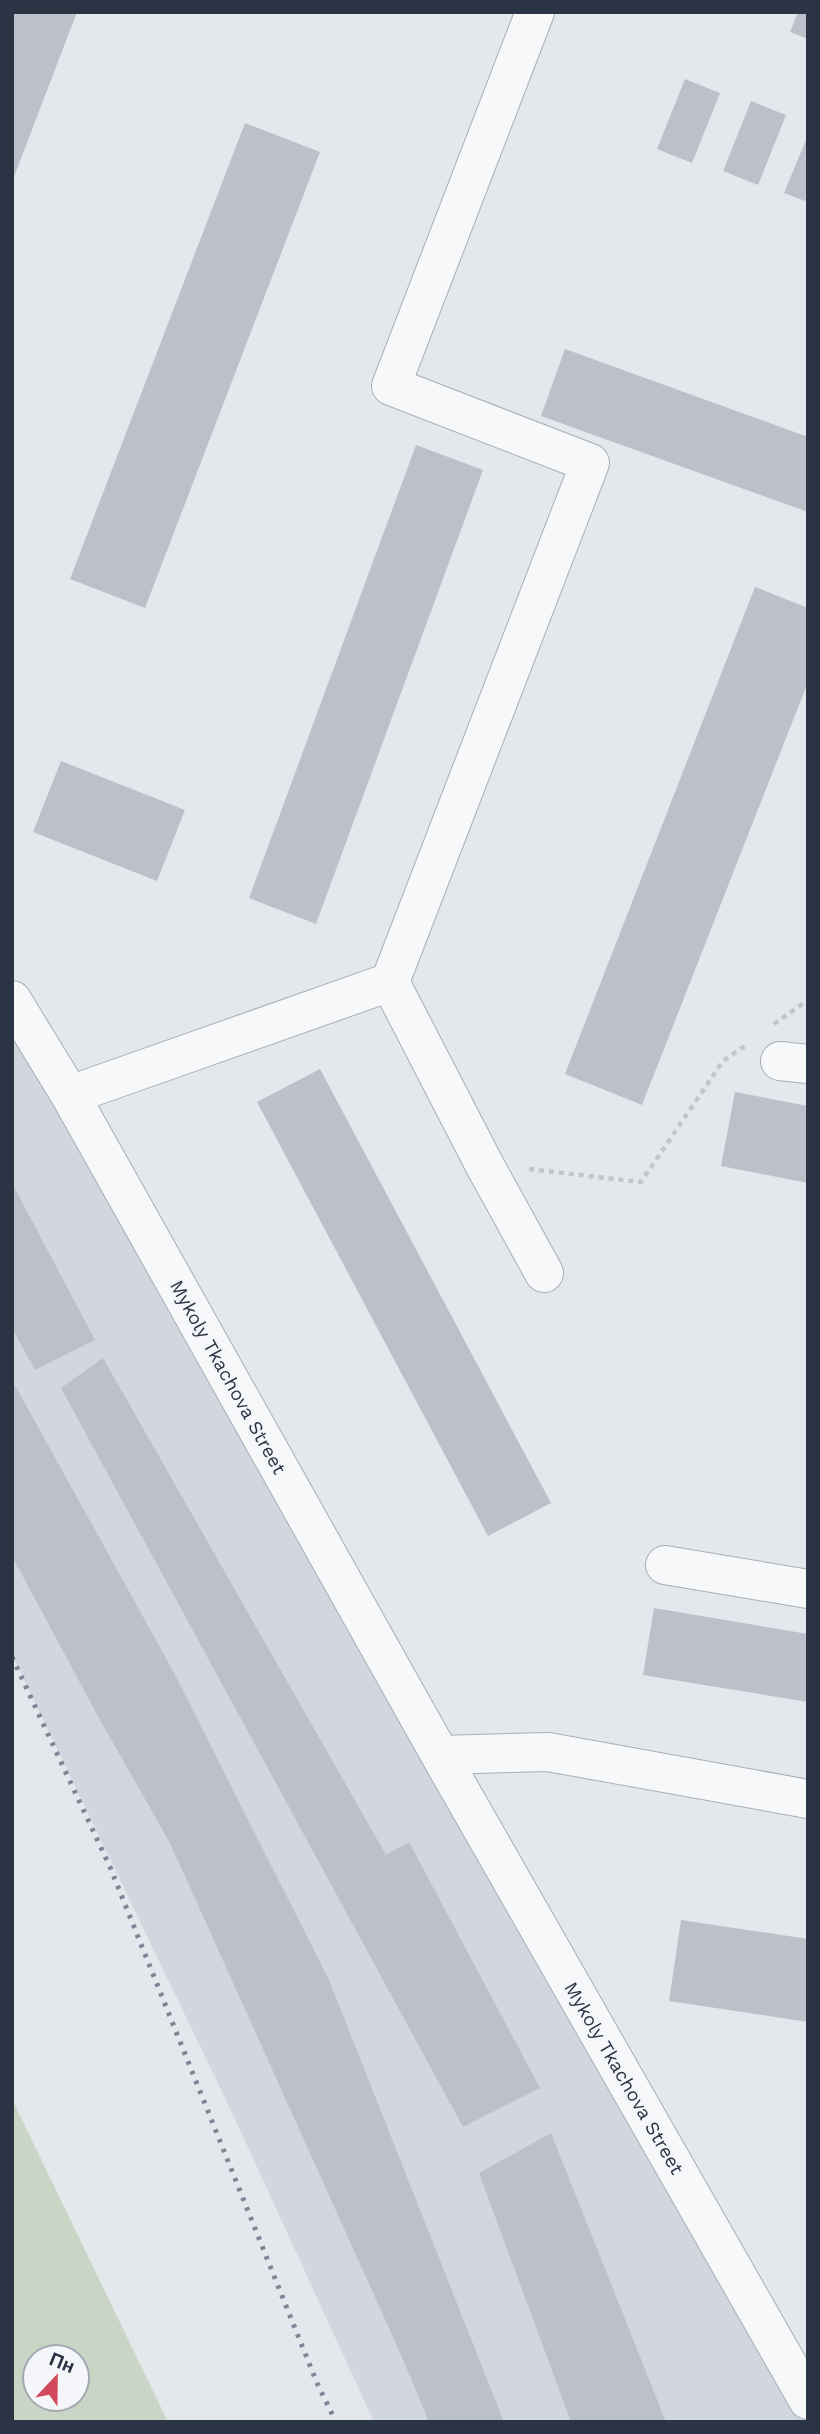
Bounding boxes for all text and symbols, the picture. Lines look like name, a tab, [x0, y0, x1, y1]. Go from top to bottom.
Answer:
street label: Mykoly Tkachova Street	[165, 1276, 291, 1478]
street label: Mykoly Tkachova Street	[559, 1978, 689, 2178]
north arrow	[21, 2343, 91, 2413]
text: Пн	[46, 2347, 78, 2378]

